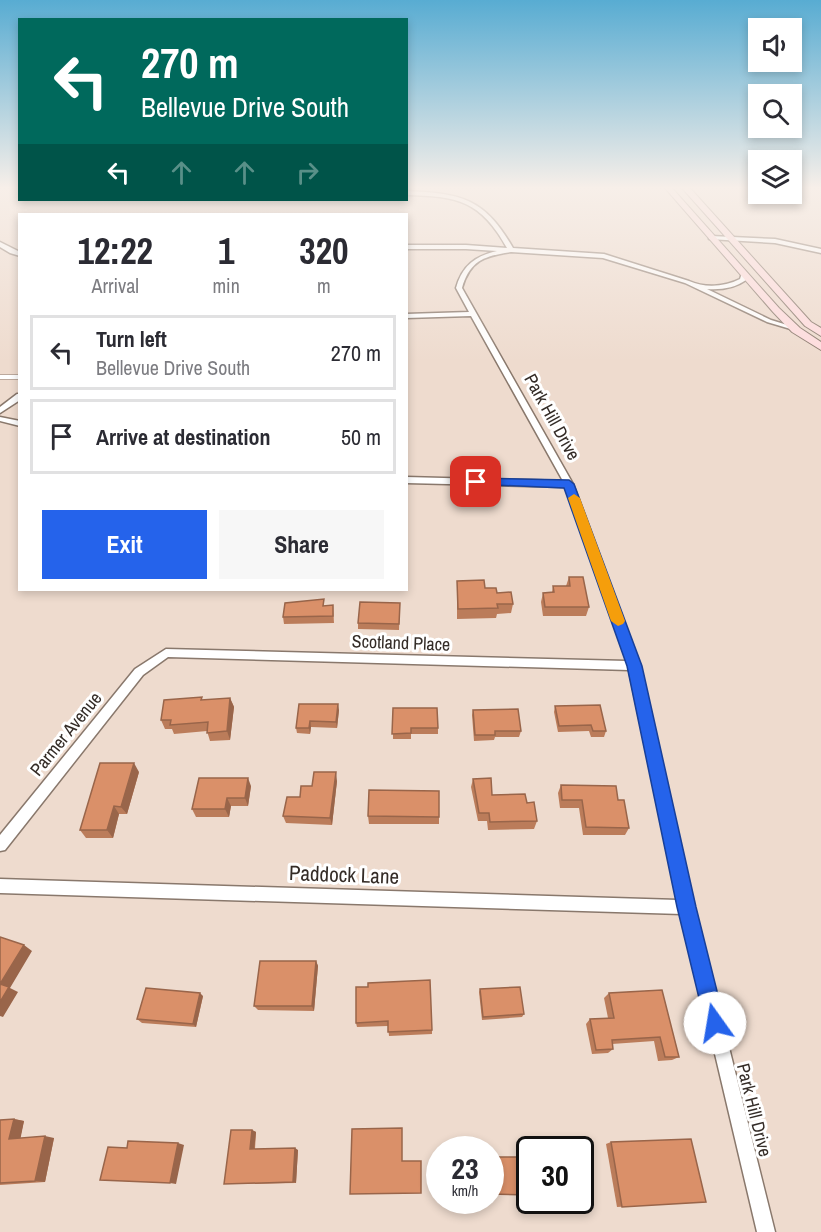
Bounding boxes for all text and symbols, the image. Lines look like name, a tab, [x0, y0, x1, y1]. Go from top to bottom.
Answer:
map controls	[748, 18, 802, 204]
button: sound	[748, 18, 802, 72]
text: 270 m	[141, 35, 239, 91]
icon: left	[42, 42, 120, 120]
button: search	[748, 84, 802, 138]
text: Bellevue Drive South	[141, 89, 349, 125]
button: layers	[748, 150, 802, 204]
icon: left	[102, 156, 135, 189]
icon: ahead	[165, 156, 198, 189]
icon: ahead	[228, 156, 261, 189]
icon: right	[291, 156, 324, 189]
text: 12:22	[77, 227, 153, 275]
text: 1	[218, 227, 234, 275]
text: 320	[299, 227, 349, 275]
text: Arrival	[92, 272, 139, 299]
text: min	[212, 272, 240, 299]
text: m	[317, 272, 331, 299]
text: Turn left	[96, 324, 167, 354]
icon: left	[45, 336, 78, 369]
text: 270 m	[331, 338, 381, 368]
text: Bellevue Drive South	[96, 354, 250, 381]
street label: Park Hill Drive	[518, 369, 586, 464]
icon: arrive	[45, 420, 78, 453]
text: Arrive at destination	[96, 422, 270, 452]
text: 50 m	[341, 422, 381, 452]
pin	[450, 456, 501, 507]
icon: arrive	[459, 465, 492, 498]
button: Exit	[42, 510, 207, 579]
button: Share	[219, 510, 384, 579]
street label: Scotland Place	[351, 628, 451, 657]
street label: Parmer Avenue	[24, 686, 107, 781]
street label: Paddock Lane	[288, 858, 400, 891]
position arrow	[683, 991, 747, 1055]
street label: Park Hill Drive	[731, 1061, 778, 1159]
speed limit sign: 30	[516, 1136, 594, 1214]
text: 23	[451, 1148, 479, 1188]
text: km/h	[452, 1180, 478, 1201]

